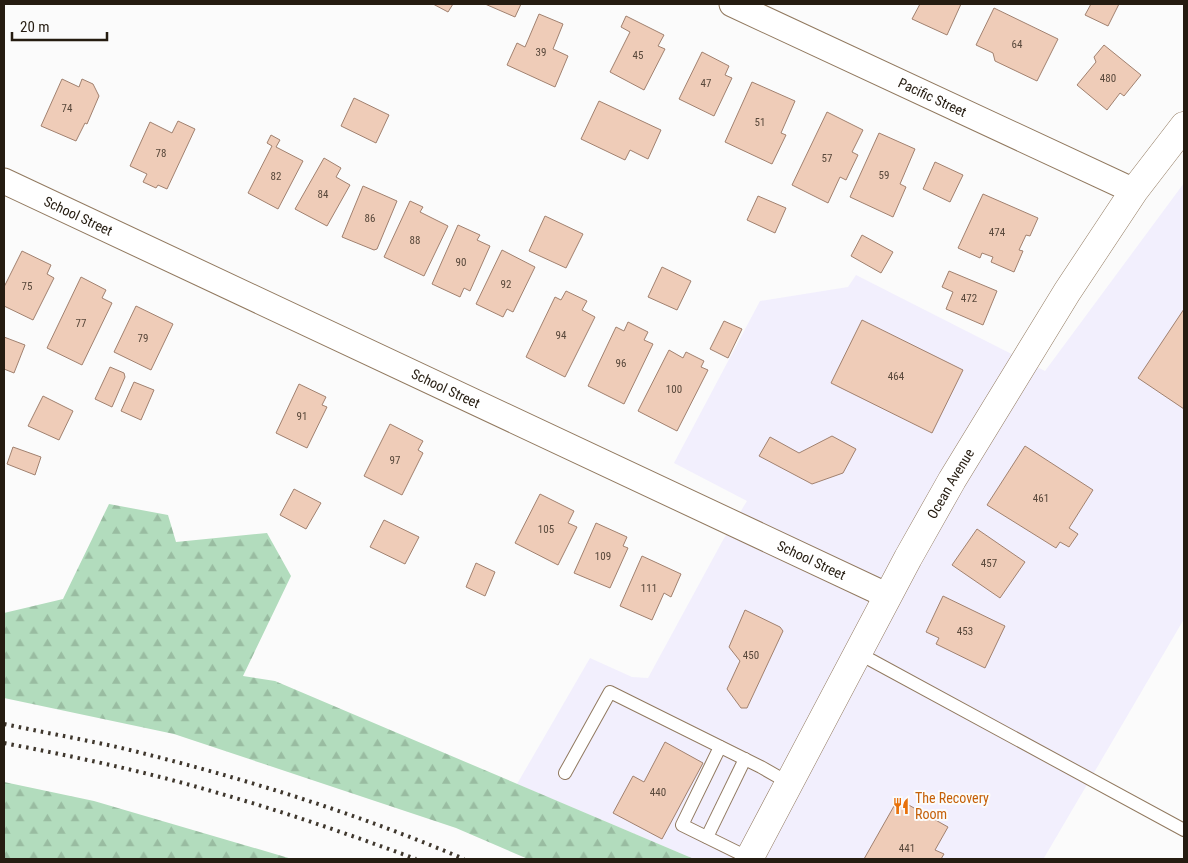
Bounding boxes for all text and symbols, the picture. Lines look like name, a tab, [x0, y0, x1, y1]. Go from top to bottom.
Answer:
scale bar	[12, 10, 108, 42]
text: 20 m	[20, 18, 50, 36]
house number: 64	[1012, 38, 1023, 51]
house number: 39	[536, 46, 546, 59]
house number: 45	[633, 49, 643, 62]
house number: 480	[1100, 72, 1116, 85]
street label: Pacific Street	[896, 74, 969, 120]
house number: 47	[701, 77, 711, 90]
house number: 74	[62, 102, 73, 115]
house number: 51	[755, 116, 765, 129]
house number: 78	[156, 147, 166, 160]
house number: 57	[822, 152, 832, 165]
house number: 59	[879, 169, 889, 182]
house number: 82	[271, 170, 281, 183]
house number: 84	[318, 188, 329, 201]
street label: School Street	[41, 193, 115, 239]
house number: 86	[365, 212, 375, 225]
house number: 474	[989, 226, 1006, 239]
house number: 88	[410, 234, 420, 247]
house number: 90	[456, 256, 466, 269]
house number: 92	[501, 278, 511, 291]
house number: 75	[22, 280, 32, 293]
house number: 472	[961, 292, 977, 305]
house number: 77	[76, 317, 86, 330]
house number: 94	[556, 329, 567, 342]
house number: 79	[138, 332, 148, 345]
house number: 96	[616, 357, 626, 370]
street label: School Street	[409, 365, 483, 411]
house number: 464	[888, 370, 905, 383]
house number: 100	[666, 383, 682, 396]
house number: 91	[297, 410, 307, 423]
street label: Ocean Avenue	[924, 445, 977, 522]
house number: 97	[390, 454, 400, 467]
house number: 461	[1033, 492, 1049, 505]
house number: 105	[538, 523, 554, 536]
street label: School Street	[775, 537, 848, 583]
house number: 109	[595, 550, 611, 563]
house number: 457	[981, 557, 997, 570]
house number: 111	[641, 582, 657, 595]
house number: 453	[957, 625, 973, 638]
house number: 450	[743, 649, 759, 662]
house number: 440	[650, 786, 666, 799]
place label: The Recovery Room	[915, 790, 989, 822]
restaurant icon: The Recovery Room	[891, 796, 911, 816]
house number: 441	[899, 842, 915, 855]

